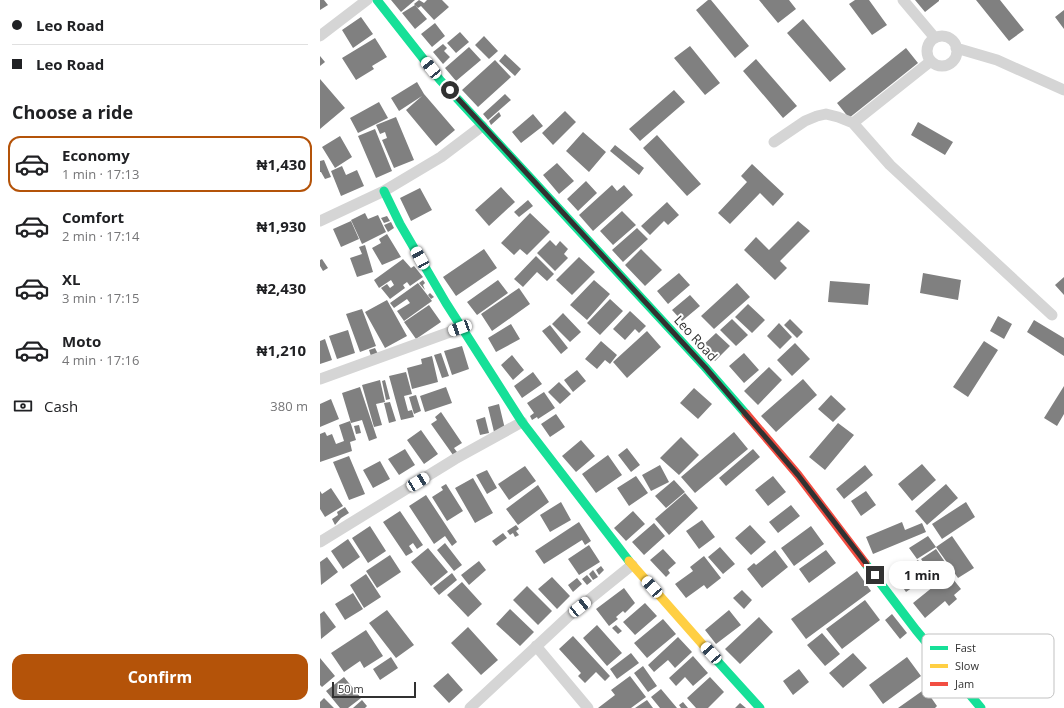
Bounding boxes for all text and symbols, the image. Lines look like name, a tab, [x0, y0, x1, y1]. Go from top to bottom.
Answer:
text: Leo Road	[36, 15, 104, 35]
text: Leo Road	[36, 54, 104, 74]
car	[419, 55, 443, 81]
route start	[441, 81, 459, 99]
text: Choose a ride	[12, 100, 133, 124]
text: Economy	[62, 145, 130, 165]
icon: car	[14, 146, 50, 182]
text: ₦1,430	[257, 154, 306, 174]
text: 1 min · 17:13	[62, 165, 139, 183]
text: Comfort	[62, 207, 124, 227]
icon: car	[14, 208, 50, 244]
text: ₦1,930	[257, 216, 306, 236]
text: 2 min · 17:14	[62, 227, 139, 245]
car	[409, 245, 431, 271]
text: XL	[62, 269, 80, 289]
icon: car	[14, 270, 50, 306]
text: ₦2,430	[257, 278, 306, 298]
text: 3 min · 17:15	[62, 289, 139, 307]
street label: Leo Road	[670, 311, 722, 365]
car	[447, 318, 473, 338]
text: Moto	[62, 331, 101, 351]
icon: car	[14, 332, 50, 368]
text: ₦1,210	[257, 340, 306, 360]
text: 4 min · 17:16	[62, 351, 139, 369]
icon: cash	[12, 395, 34, 417]
text: Cash	[44, 396, 78, 416]
text: 380 m	[270, 397, 308, 415]
car	[405, 471, 431, 493]
callout: 1 min	[889, 561, 955, 589]
route end	[866, 566, 884, 584]
text: 1 min	[904, 566, 940, 584]
car	[640, 574, 664, 600]
car	[567, 595, 593, 619]
legend	[922, 634, 1054, 698]
car	[699, 640, 723, 666]
text: Fast	[955, 640, 976, 655]
button: Confirm	[12, 654, 308, 700]
text: Slow	[955, 658, 979, 673]
text: Jam	[954, 676, 974, 691]
scale bar	[332, 680, 416, 699]
text: 50 m	[338, 681, 364, 696]

